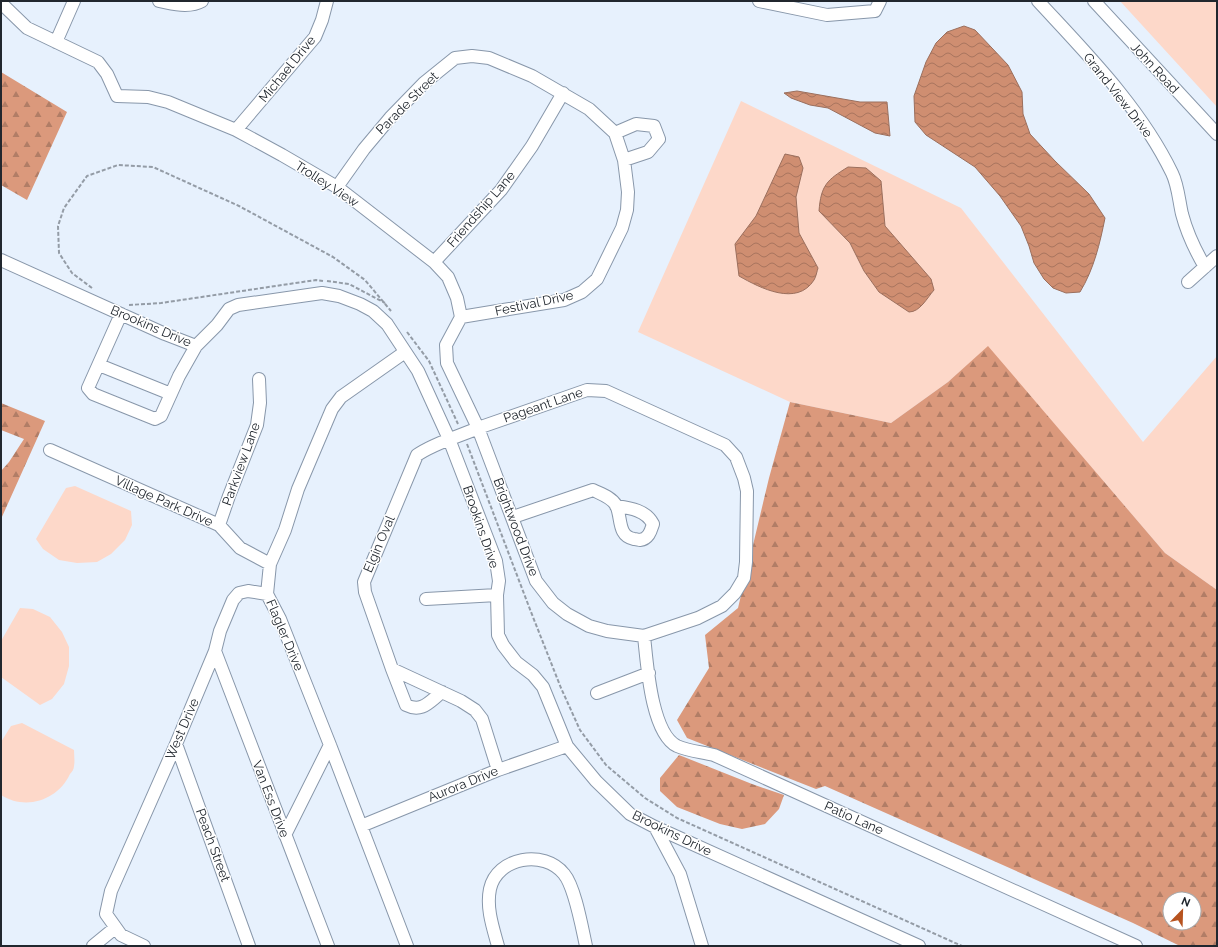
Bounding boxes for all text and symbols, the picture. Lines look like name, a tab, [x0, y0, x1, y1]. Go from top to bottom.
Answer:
street label: Michael Drive	[256, 32, 319, 105]
street label: John Road	[1128, 40, 1182, 96]
street label: Grand View Drive	[1080, 50, 1156, 141]
street label: Parade Street	[373, 68, 442, 137]
street label: Trolley View	[292, 158, 362, 210]
street label: Friendship Lane	[444, 168, 518, 250]
street label: Festival Drive	[493, 287, 575, 319]
street label: Brookins Drive	[108, 302, 194, 350]
street label: Pageant Lane	[501, 384, 585, 426]
street label: Parkview Lane	[219, 420, 263, 508]
street label: Village Park Drive	[113, 473, 216, 529]
street label: Brightwood Drive	[490, 476, 542, 579]
street label: Brookins Drive	[460, 484, 502, 571]
street label: Elgin Oval	[360, 513, 398, 575]
street label: Flagler Drive	[263, 597, 307, 673]
street label: West Drive	[162, 696, 202, 762]
street label: Van Ess Drive	[249, 759, 293, 840]
street label: Aurora Drive	[426, 763, 501, 805]
street label: Patio Lane	[822, 798, 886, 838]
street label: Peach Street	[193, 806, 233, 884]
street label: Brookins Drive	[630, 807, 714, 859]
north arrow	[1162, 891, 1202, 931]
text: N	[1179, 895, 1192, 910]

